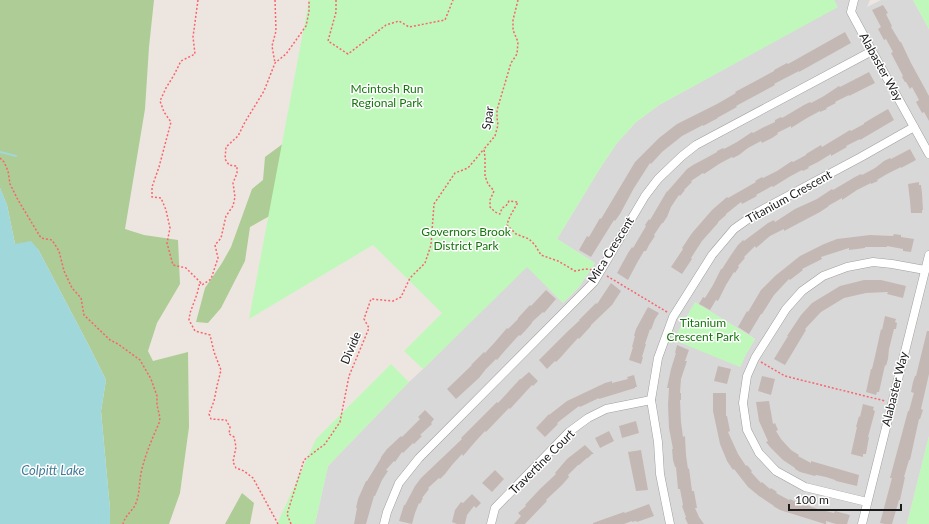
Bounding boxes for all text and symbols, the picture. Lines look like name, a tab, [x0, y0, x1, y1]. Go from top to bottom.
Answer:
street label: Alabaster Way	[856, 30, 907, 104]
park label: Mcintosh Run Regional Park	[351, 81, 424, 110]
street label: Spar	[478, 105, 497, 131]
street label: Titanium Crescent	[743, 166, 835, 226]
street label: Mica Crescent	[584, 213, 637, 286]
park label: Governors Brook District Park	[421, 224, 512, 253]
park label: Titanium Crescent Park	[666, 315, 740, 344]
street label: Divide	[337, 329, 364, 366]
street label: Alabaster Way	[878, 349, 911, 428]
street label: Travertine Court	[506, 425, 578, 497]
water label: Colpitt Lake	[21, 462, 85, 478]
scale bar	[789, 486, 901, 512]
text: 100 m	[795, 492, 829, 507]

